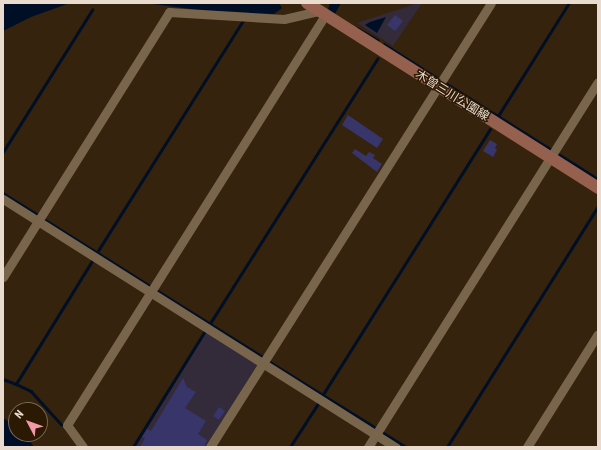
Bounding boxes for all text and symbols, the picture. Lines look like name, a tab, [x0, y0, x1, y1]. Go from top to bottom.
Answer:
street label: 木曽三川公園線	[413, 68, 491, 124]
north arrow	[8, 402, 48, 442]
text: N	[12, 408, 26, 421]

